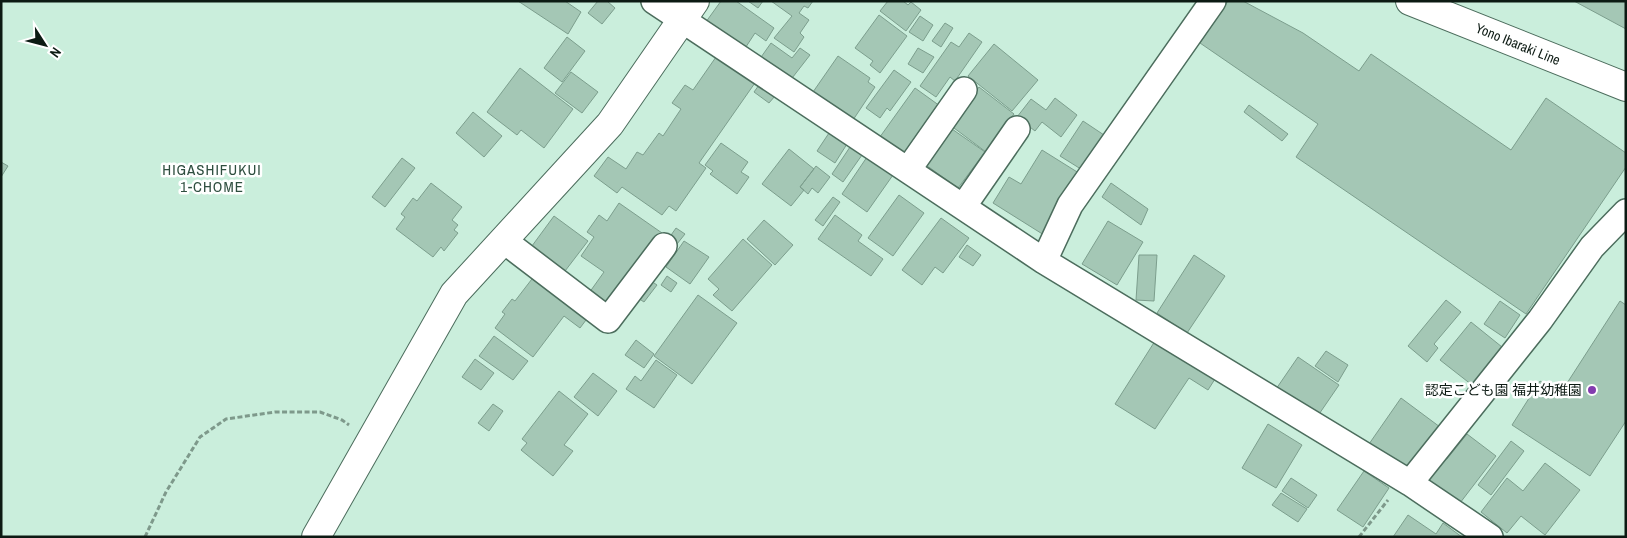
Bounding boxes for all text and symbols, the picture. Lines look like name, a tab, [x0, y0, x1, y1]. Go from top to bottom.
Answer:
street label: Yono Ibaraki Line	[1473, 19, 1563, 69]
north arrow	[20, 20, 70, 70]
text: N	[46, 44, 65, 61]
district label: HIGASHIFUKUI 1-CHOME	[162, 159, 262, 197]
place label: 認定こども園 福井幼稚園	[1425, 381, 1582, 399]
marker: 認定こども園 福井幼稚園	[1586, 384, 1598, 396]

